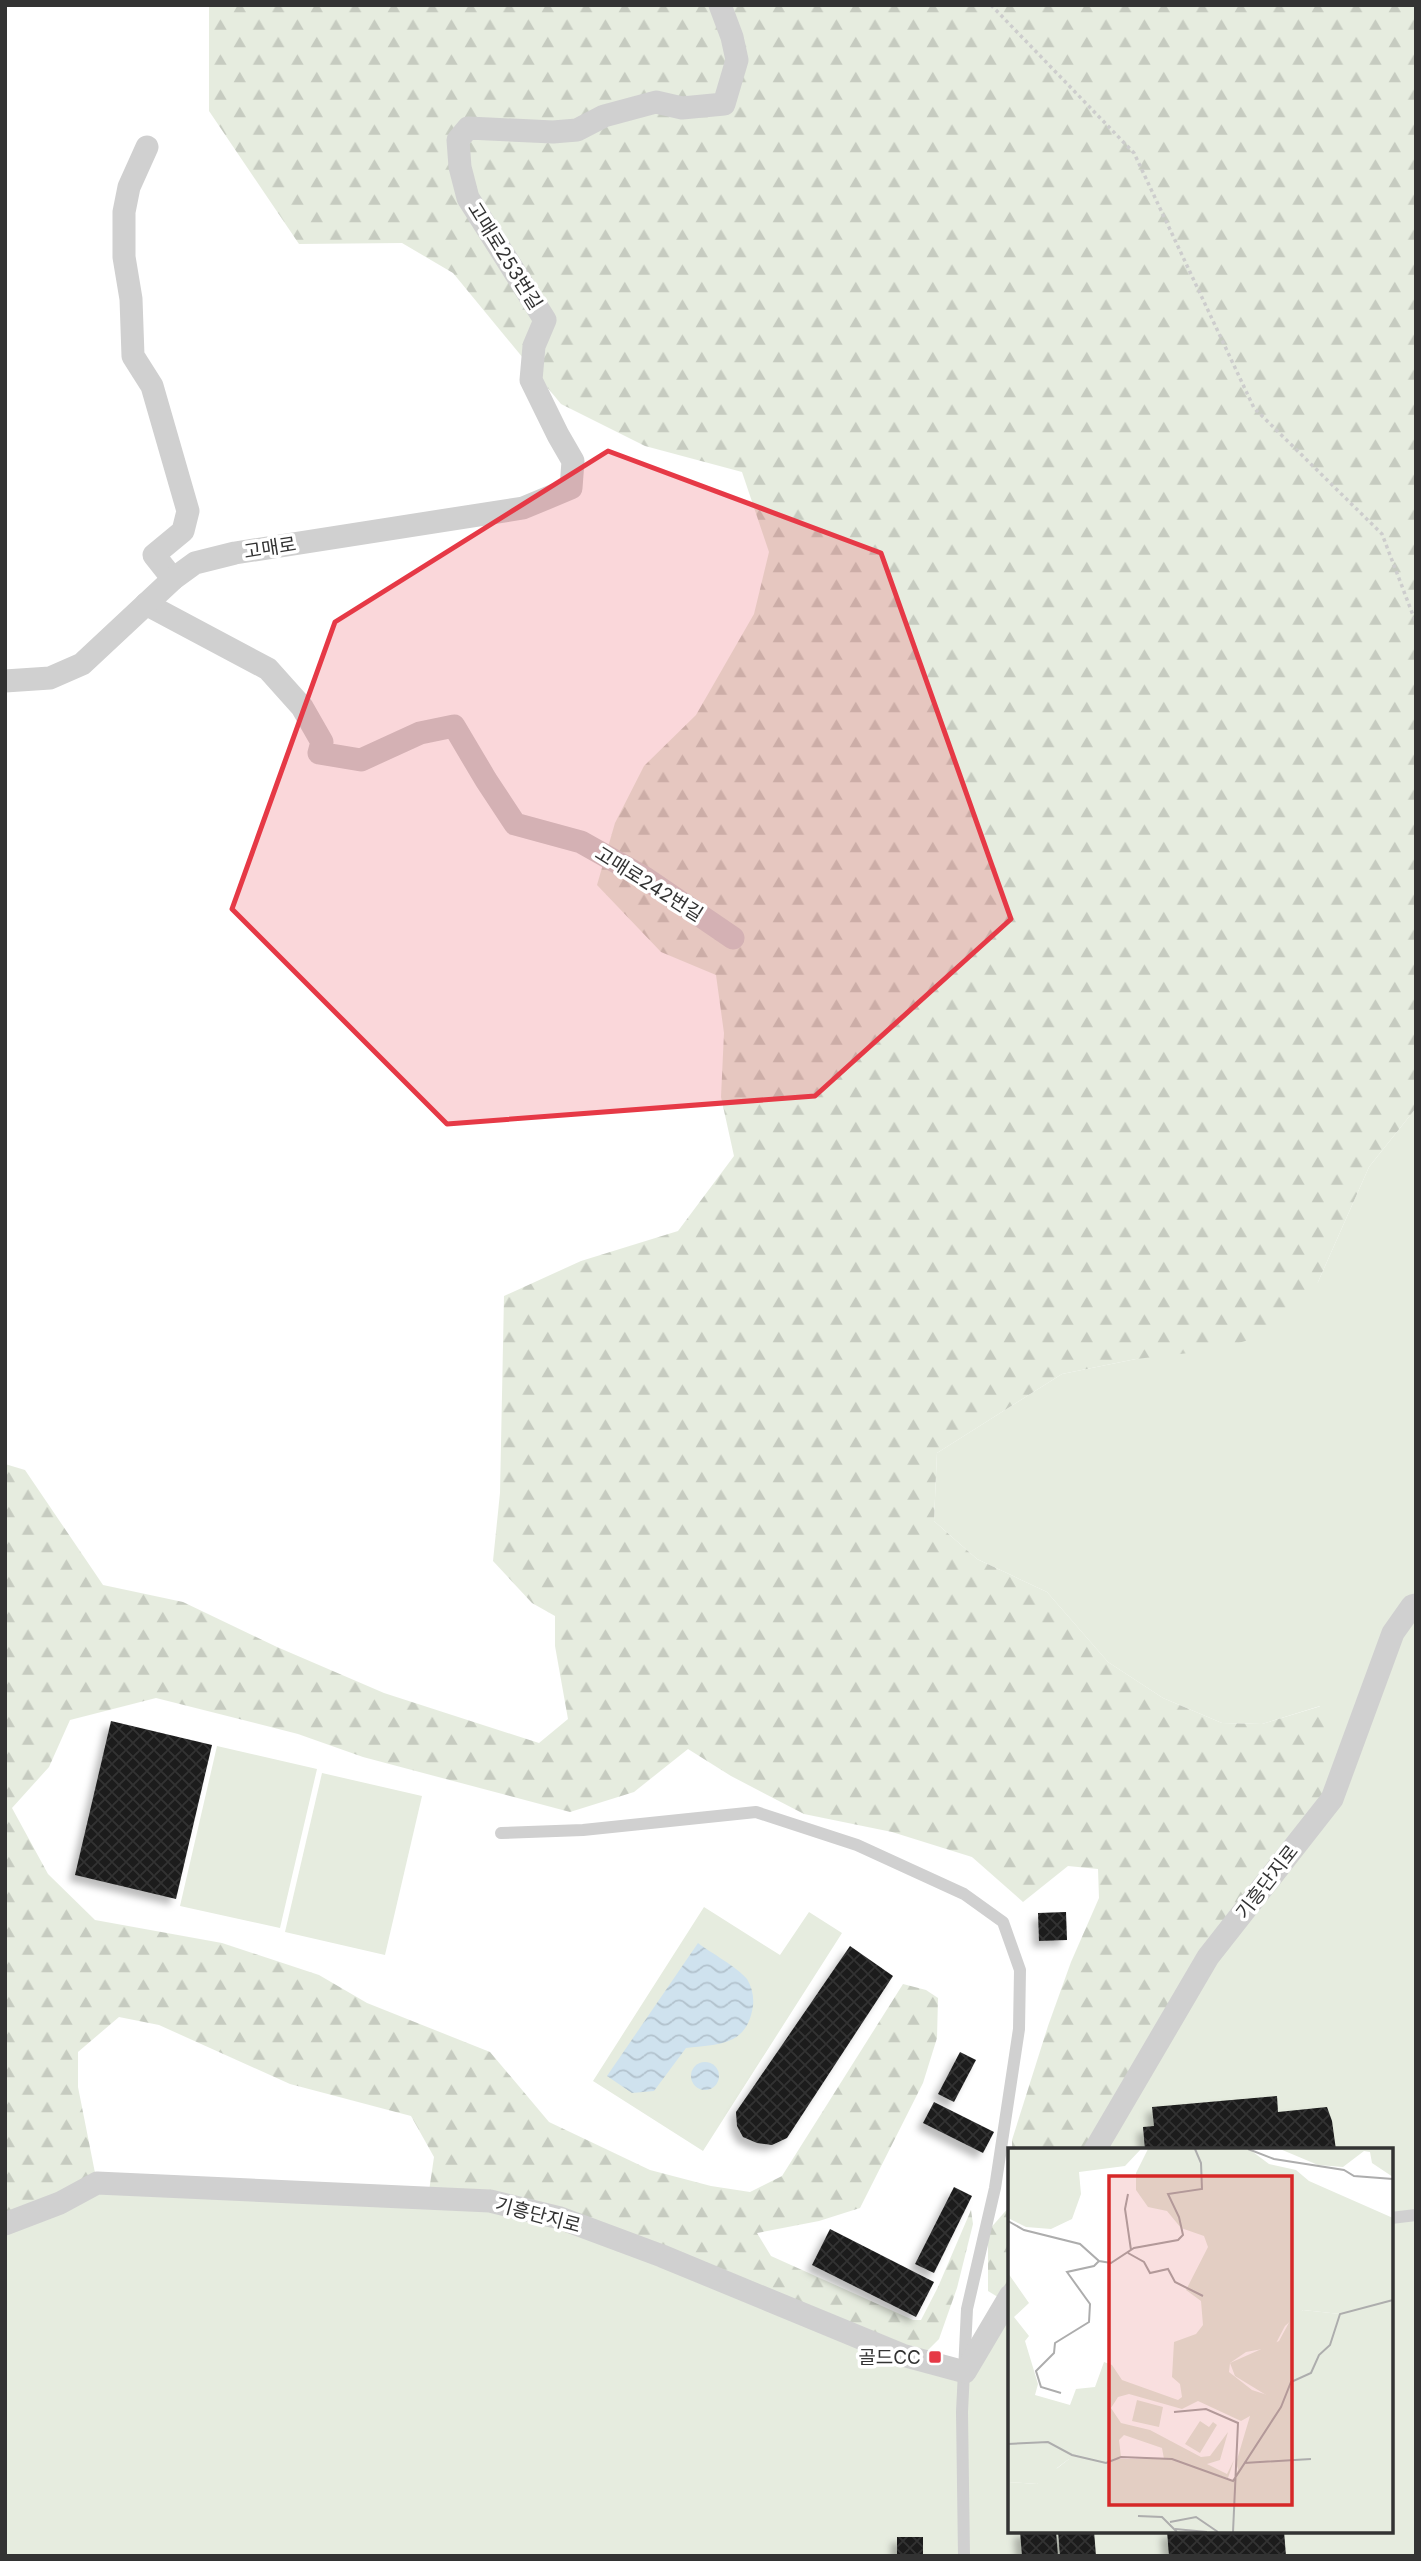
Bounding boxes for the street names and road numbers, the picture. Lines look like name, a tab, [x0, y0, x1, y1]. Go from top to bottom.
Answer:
street label: 고매로253번길	[463, 198, 547, 314]
street label: 고매로	[242, 533, 298, 563]
street label: 고매로242번길	[591, 842, 707, 926]
street label: 기흥단지로	[1231, 1840, 1303, 1924]
street label: 기흥단지로	[493, 2193, 583, 2237]

